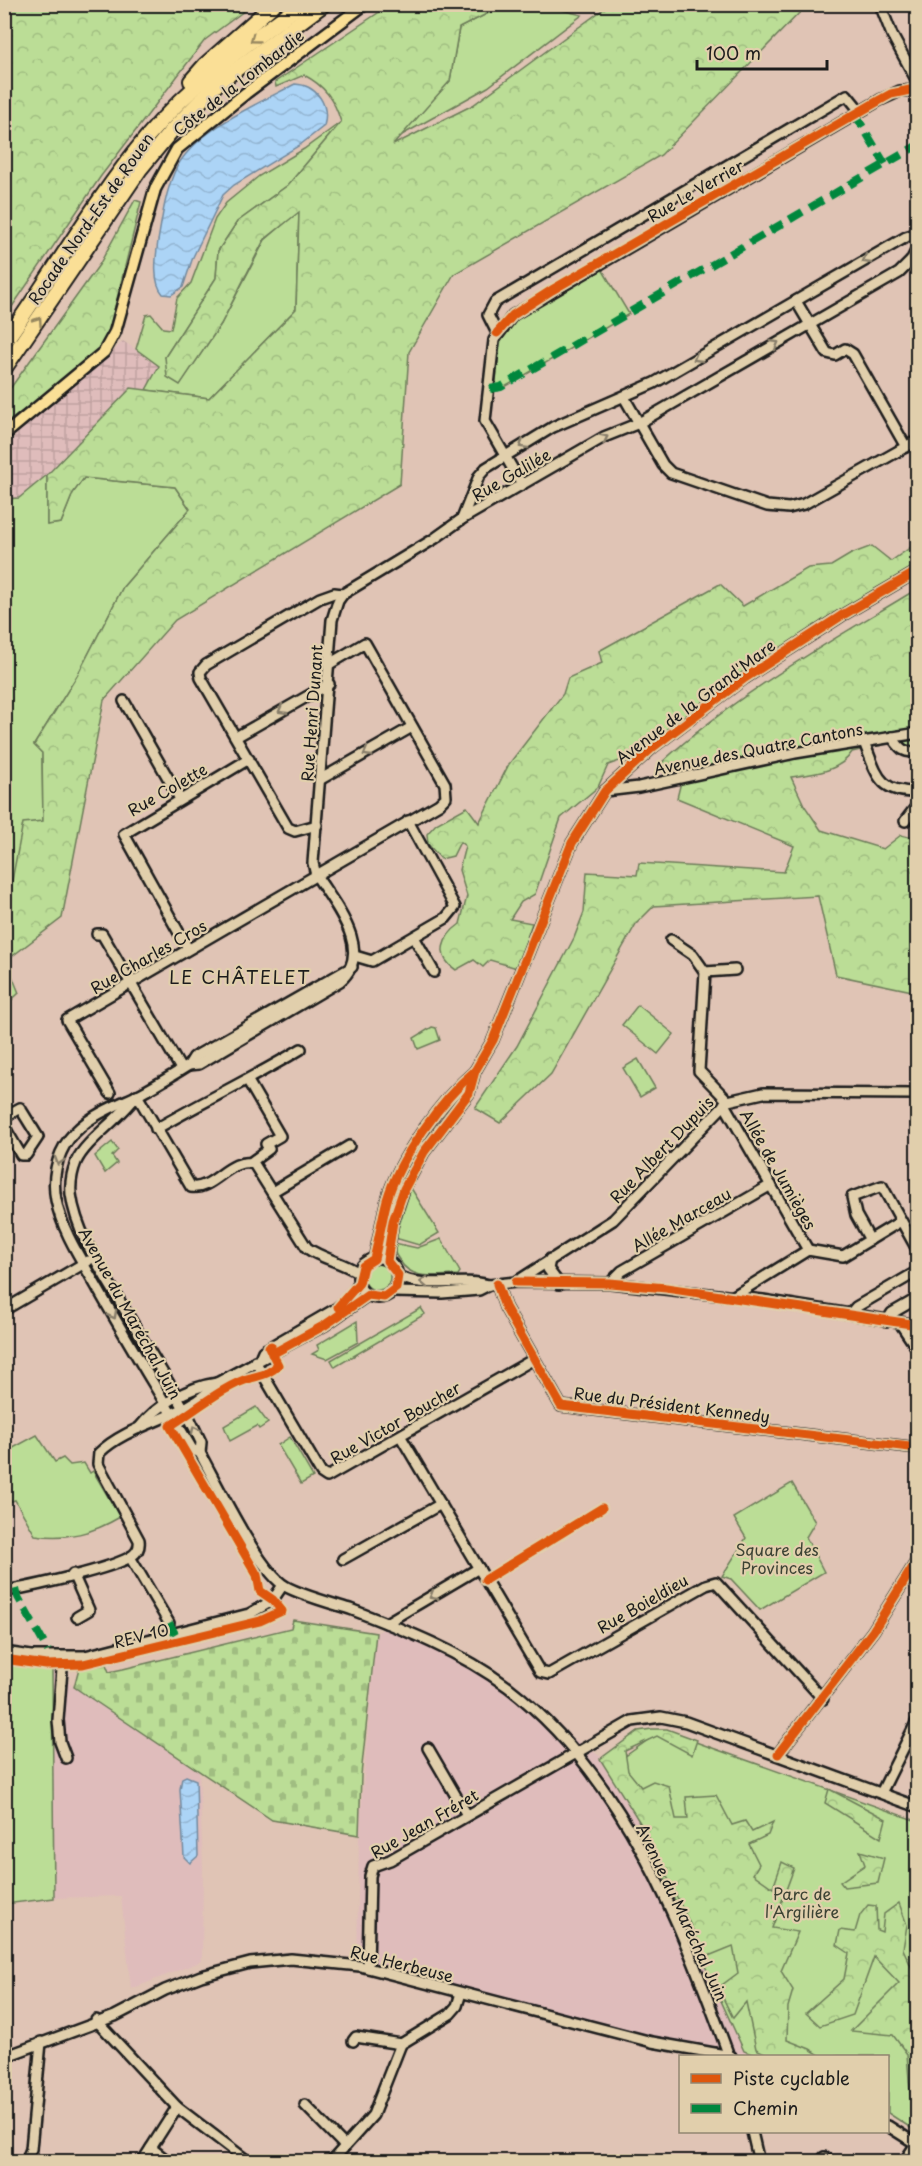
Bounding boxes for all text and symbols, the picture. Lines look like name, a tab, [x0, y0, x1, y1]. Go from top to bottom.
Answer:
street label: Côte de la Lombardie	[167, 23, 309, 141]
one-way arrow	[250, 31, 261, 42]
scale bar	[697, 33, 828, 71]
text: 100 m	[706, 39, 761, 66]
street label: Rocade Nord-Est de Rouen	[21, 127, 159, 309]
street label: Rue Le Verrier	[642, 152, 748, 227]
one-way arrow	[862, 253, 872, 265]
one-way arrow	[31, 317, 42, 328]
one-way arrow	[769, 340, 779, 352]
one-way arrow	[693, 351, 703, 363]
one-way arrow	[597, 434, 608, 445]
one-way arrow	[519, 438, 529, 450]
street label: Rue Galilée	[467, 442, 555, 506]
street label: Avenue de la Grand'Mare	[610, 633, 780, 769]
street label: Rue Henri Dunant	[294, 643, 328, 782]
one-way arrow	[278, 703, 288, 715]
street label: Avenue des Quatre Cantons	[651, 716, 865, 780]
one-way arrow	[362, 746, 373, 757]
street label: Rue Colette	[123, 757, 211, 821]
street label: Rue Charles Cros	[85, 913, 211, 999]
district label: LE CHÂTELET	[169, 963, 311, 990]
street label: Rue Albert Dupuis	[604, 1090, 718, 1208]
street label: Allée de Jumièges	[735, 1105, 823, 1233]
one-way arrow	[53, 1155, 66, 1166]
street label: Allée Marceau	[627, 1181, 735, 1257]
street label: Avenue du Maréchal Juin	[74, 1222, 188, 1404]
one-way arrow	[419, 1275, 428, 1288]
one-way arrow	[105, 1309, 117, 1319]
street label: Rue Victor Boucher	[325, 1375, 465, 1469]
street label: Rue du Président Kennedy	[573, 1380, 771, 1428]
one-way arrow	[190, 1425, 202, 1436]
park label: Square des Provinces	[735, 1537, 819, 1579]
street label: Rue Boieldieu	[592, 1567, 692, 1639]
one-way arrow	[428, 1588, 439, 1600]
street label: REV 10	[111, 1617, 171, 1653]
street label: Rue Jean Fréret	[366, 1782, 483, 1864]
street label: Avenue du Maréchal Juin	[631, 1819, 735, 2005]
park label: Parc de l'Argilière	[765, 1881, 840, 1923]
street label: Rue Herbeuse	[348, 1939, 456, 1987]
legend	[679, 2055, 889, 2133]
text: Piste cyclable	[733, 2064, 850, 2091]
text: Chemin	[733, 2094, 798, 2121]

